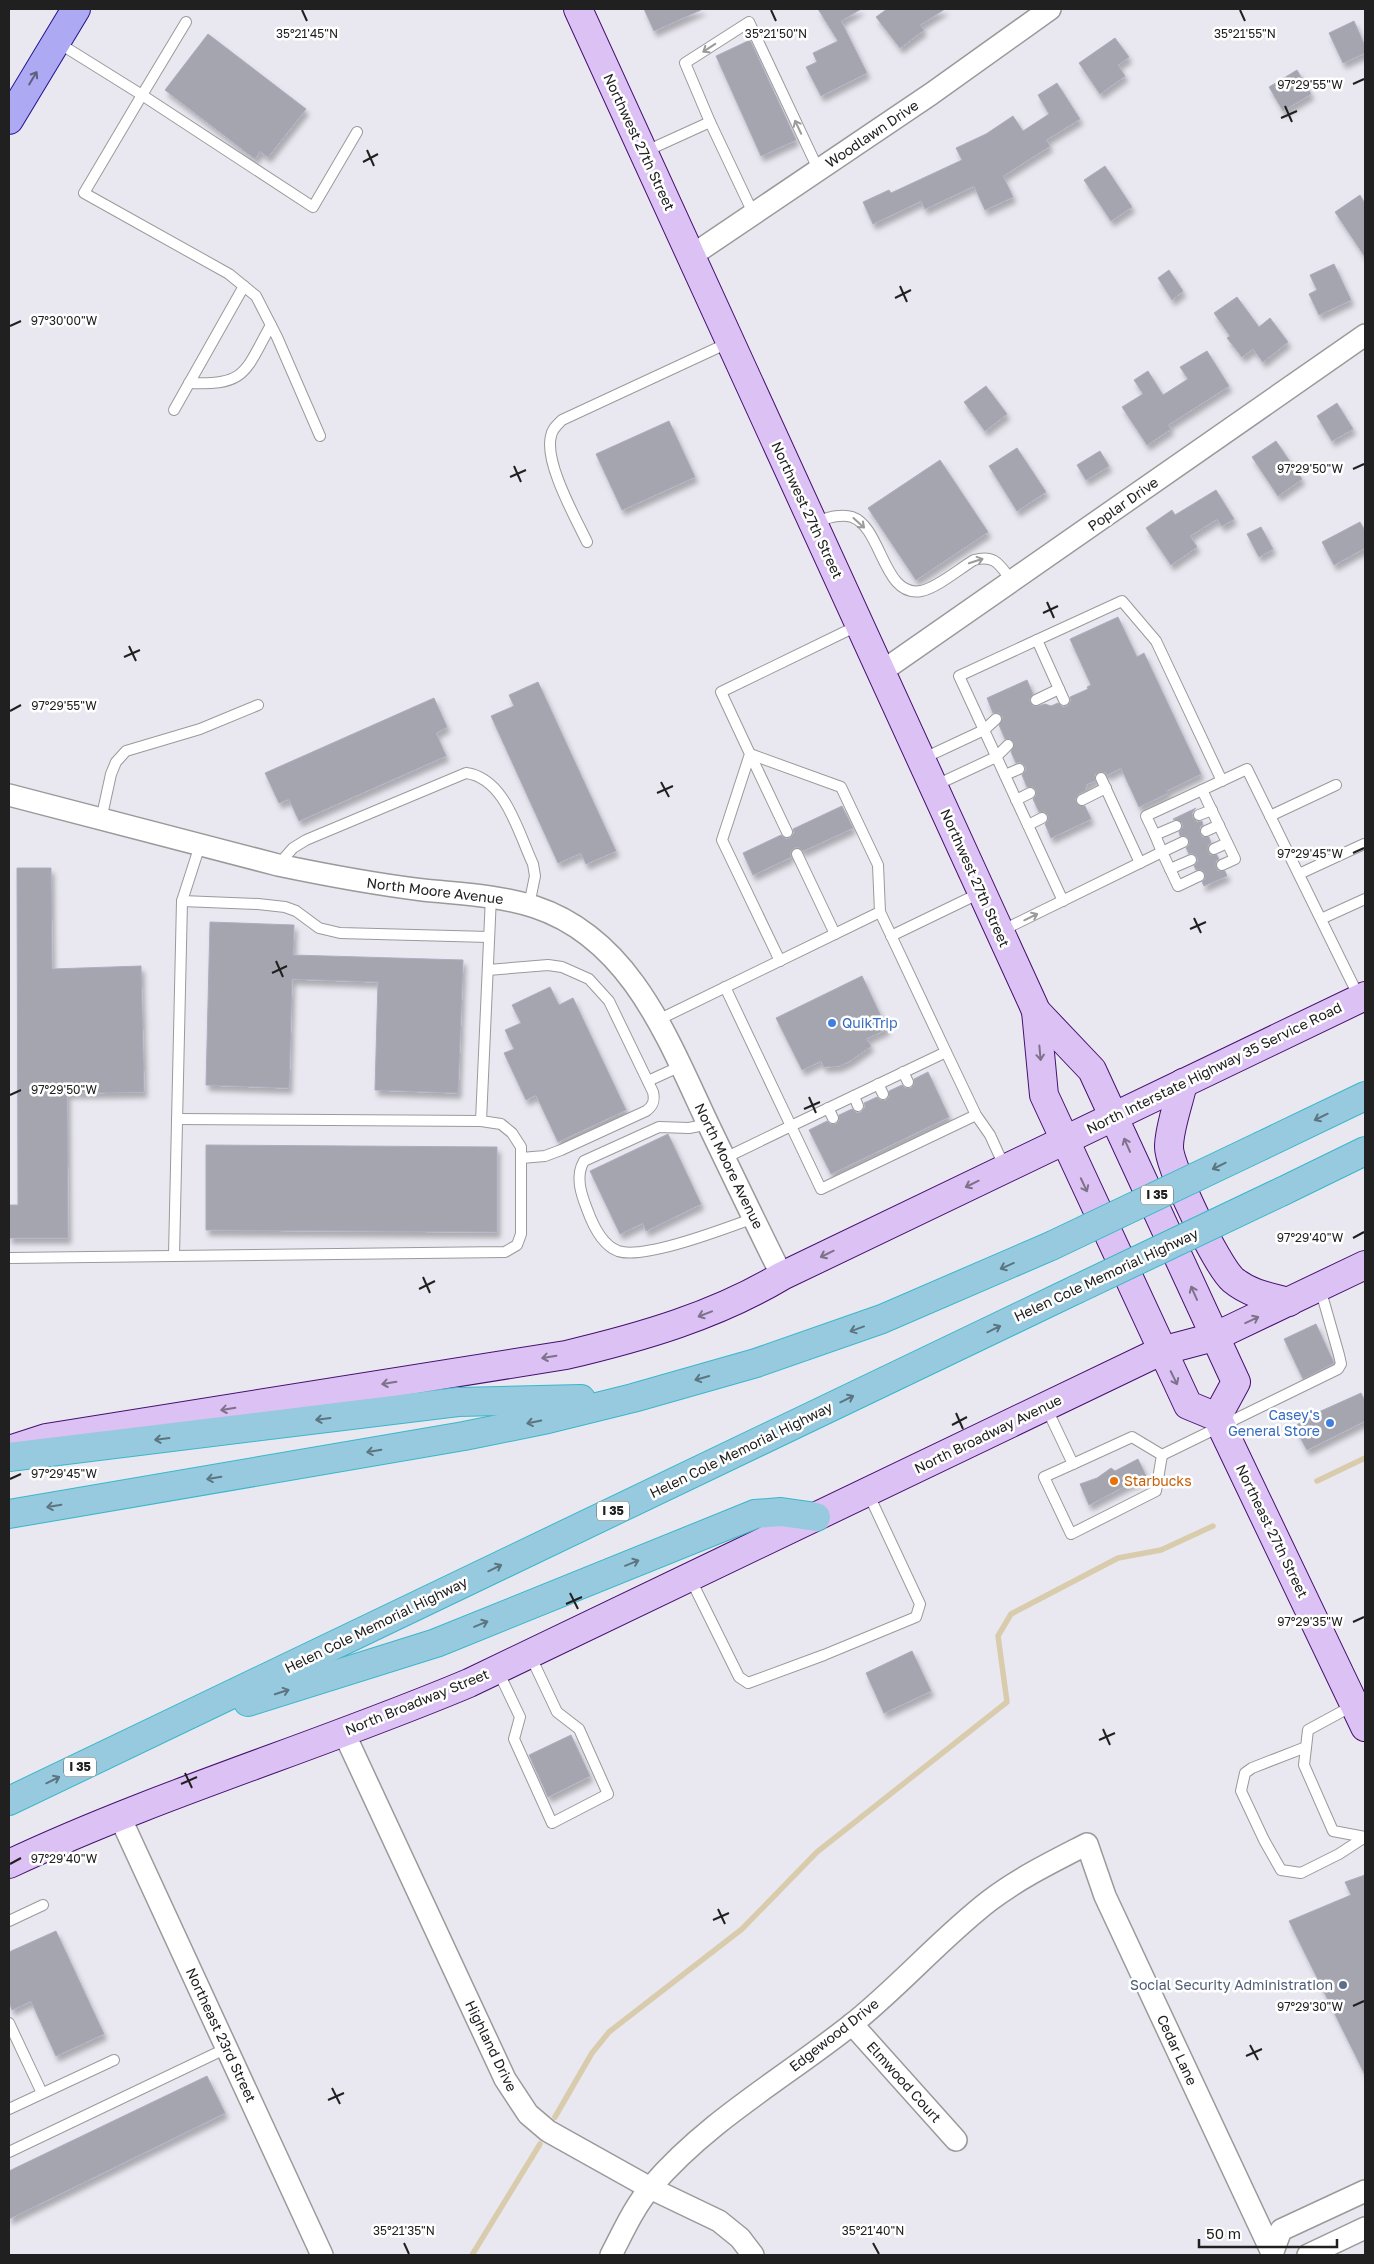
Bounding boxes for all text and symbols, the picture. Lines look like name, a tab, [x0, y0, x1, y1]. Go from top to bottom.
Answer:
text: 35°21'45"N	[276, 26, 338, 41]
text: 35°21'50"N	[745, 26, 807, 41]
text: 35°21'55"N	[1214, 26, 1276, 41]
one-way arrow	[702, 43, 716, 53]
street label: Northwest 27th Street	[600, 70, 679, 213]
one-way arrow	[29, 71, 39, 85]
text: 97°29'55"W	[1277, 77, 1343, 92]
street label: Woodlawn Drive	[822, 96, 922, 171]
one-way arrow	[793, 119, 803, 134]
text: 97°30'00"W	[31, 313, 98, 328]
street label: Northwest 27th Street	[768, 438, 847, 581]
text: 97°29'50"W	[1277, 461, 1343, 476]
street label: Poplar Drive	[1084, 473, 1161, 534]
one-way arrow	[852, 517, 865, 529]
one-way arrow	[968, 555, 984, 565]
text: 97°29'55"W	[31, 698, 97, 713]
street label: Northwest 27th Street	[937, 806, 1014, 949]
text: 97°29'45"W	[1277, 846, 1343, 861]
street label: North Moore Avenue	[366, 874, 504, 907]
one-way arrow	[1023, 911, 1038, 921]
street label: North Interstate Highway 35 Service Road	[1083, 998, 1344, 1137]
place label: QuikTrip	[842, 1014, 898, 1031]
marker: QuikTrip	[826, 1017, 838, 1029]
one-way arrow	[1035, 1045, 1045, 1061]
text: 97°29'50"W	[31, 1082, 97, 1097]
street label: North Moore Avenue	[692, 1100, 767, 1231]
one-way arrow	[1314, 1113, 1329, 1122]
one-way arrow	[1121, 1138, 1131, 1153]
one-way arrow	[1212, 1162, 1227, 1171]
one-way arrow	[1079, 1177, 1089, 1192]
one-way arrow	[965, 1180, 980, 1190]
road number: I 35	[1141, 1186, 1173, 1204]
street label: Helen Cole Memorial Highway	[1011, 1224, 1201, 1325]
text: 97°29'40"W	[1277, 1230, 1344, 1245]
one-way arrow	[820, 1250, 835, 1259]
one-way arrow	[1000, 1262, 1015, 1271]
one-way arrow	[1189, 1286, 1198, 1301]
one-way arrow	[698, 1309, 713, 1319]
one-way arrow	[1244, 1315, 1259, 1324]
one-way arrow	[986, 1324, 1001, 1334]
one-way arrow	[850, 1325, 865, 1334]
one-way arrow	[541, 1353, 557, 1363]
one-way arrow	[1170, 1370, 1180, 1385]
one-way arrow	[695, 1374, 711, 1384]
one-way arrow	[381, 1378, 397, 1388]
street label: North Broadway Avenue	[911, 1390, 1064, 1477]
one-way arrow	[839, 1394, 854, 1403]
street label: Helen Cole Memorial Highway	[647, 1398, 835, 1501]
one-way arrow	[221, 1404, 237, 1414]
place label: Casey's General Store	[1228, 1406, 1320, 1439]
one-way arrow	[315, 1414, 331, 1424]
marker: Casey's General Store	[1324, 1417, 1336, 1429]
one-way arrow	[527, 1418, 543, 1427]
one-way arrow	[154, 1434, 170, 1444]
one-way arrow	[367, 1447, 383, 1457]
street label: Northeast 27th Street	[1233, 1461, 1312, 1600]
text: 97°29'45"W	[31, 1466, 97, 1481]
place label: Starbucks	[1124, 1472, 1192, 1489]
one-way arrow	[207, 1474, 223, 1484]
marker: Starbucks	[1108, 1475, 1120, 1487]
one-way arrow	[46, 1502, 62, 1512]
road number: I 35	[597, 1502, 629, 1520]
one-way arrow	[624, 1557, 639, 1567]
one-way arrow	[488, 1563, 503, 1573]
street label: Helen Cole Memorial Highway	[282, 1573, 470, 1676]
text: 97°29'35"W	[1277, 1614, 1343, 1629]
one-way arrow	[473, 1619, 488, 1628]
street label: North Broadway Street	[342, 1665, 491, 1738]
one-way arrow	[273, 1686, 289, 1696]
road number: I 35	[64, 1758, 96, 1776]
one-way arrow	[45, 1775, 60, 1784]
text: 97°29'40"W	[31, 1851, 98, 1866]
street label: Northeast 23rd Street	[183, 1965, 260, 2105]
place label: Social Security Administration	[1130, 1976, 1333, 1993]
marker: Social Security Administration	[1337, 1979, 1349, 1991]
street label: Edgewood Drive	[786, 1995, 882, 2075]
street label: Highland Drive	[462, 1997, 521, 2094]
text: 97°29'30"W	[1277, 1999, 1344, 2014]
street label: Cedar Lane	[1154, 2012, 1201, 2088]
street label: Elmwood Court	[864, 2038, 945, 2126]
scale bar	[1199, 2216, 1336, 2248]
text: 35°21'35"N	[373, 2223, 435, 2238]
text: 35°21'40"N	[842, 2223, 904, 2238]
text: 50 m	[1206, 2224, 1241, 2242]

